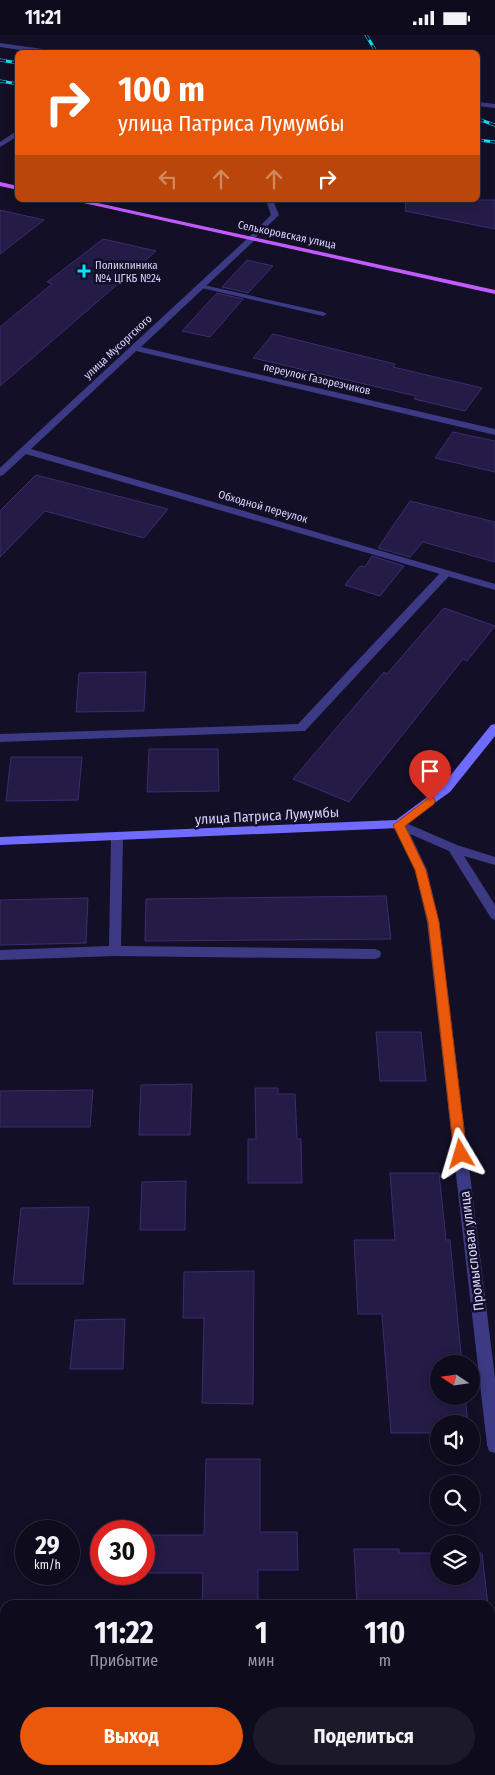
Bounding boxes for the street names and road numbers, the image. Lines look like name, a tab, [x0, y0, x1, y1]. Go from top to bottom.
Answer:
street label: Селькоровская улица	[237, 218, 337, 252]
street label: улица Мусоргского	[81, 312, 155, 382]
street label: переулок Газорезчиков	[262, 360, 372, 398]
street label: Обходной переулок	[217, 488, 310, 526]
street label: улица Патриса Лумумбы	[195, 804, 339, 828]
street label: Промысловая улица	[456, 1190, 488, 1312]

